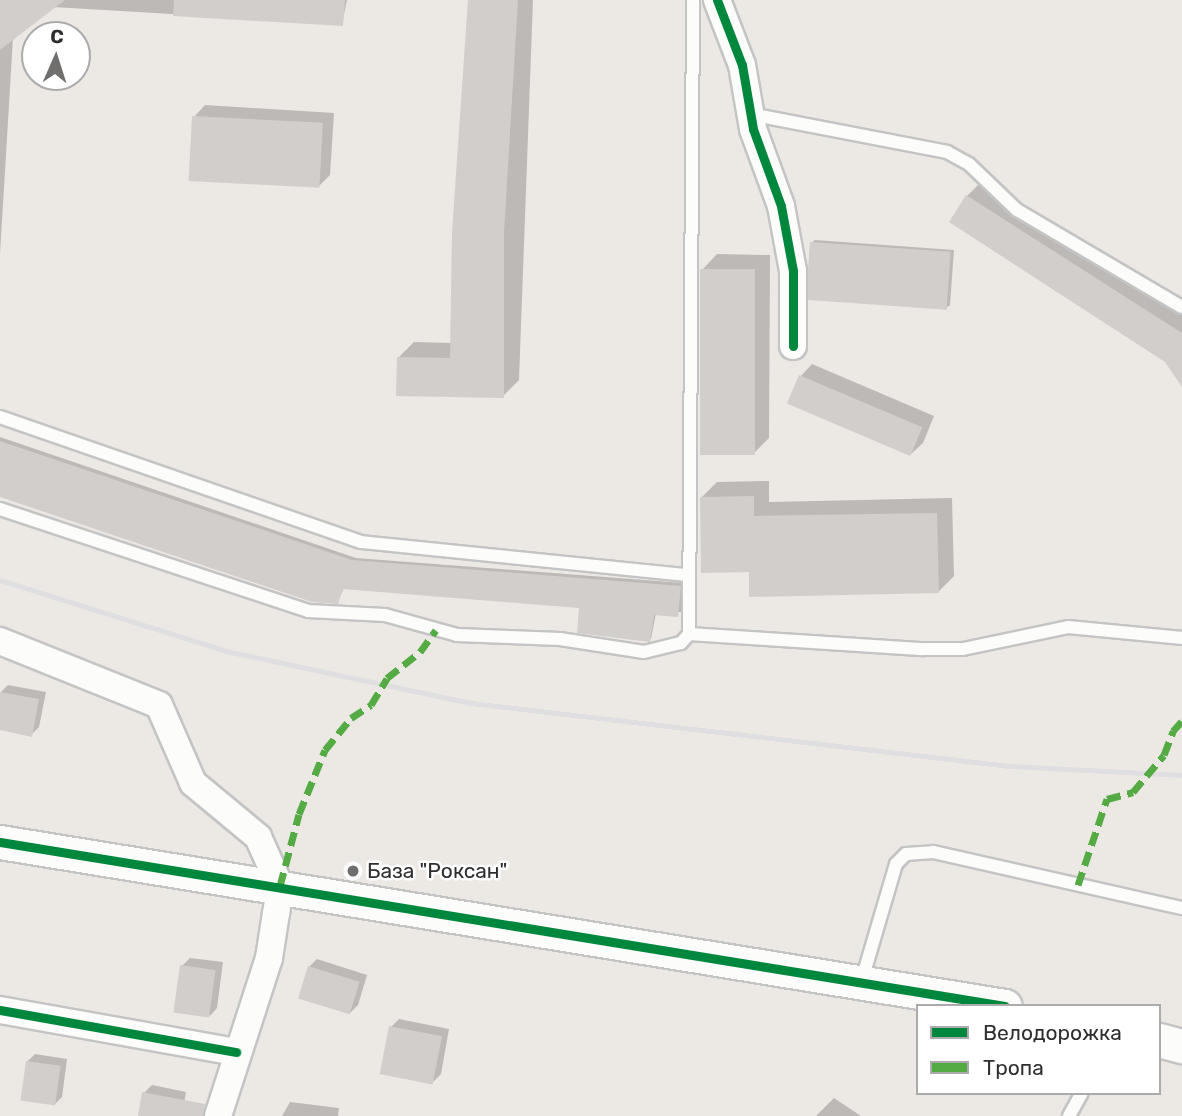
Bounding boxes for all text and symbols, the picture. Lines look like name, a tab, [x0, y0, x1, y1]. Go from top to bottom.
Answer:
north arrow	[21, 21, 91, 91]
text: С	[50, 25, 64, 48]
place label: База "Роксан"	[367, 858, 507, 884]
marker: База "Роксан"	[345, 863, 361, 879]
legend	[916, 1004, 1161, 1095]
text: Велодорожка	[983, 1020, 1122, 1045]
text: Тропа	[983, 1055, 1044, 1080]

